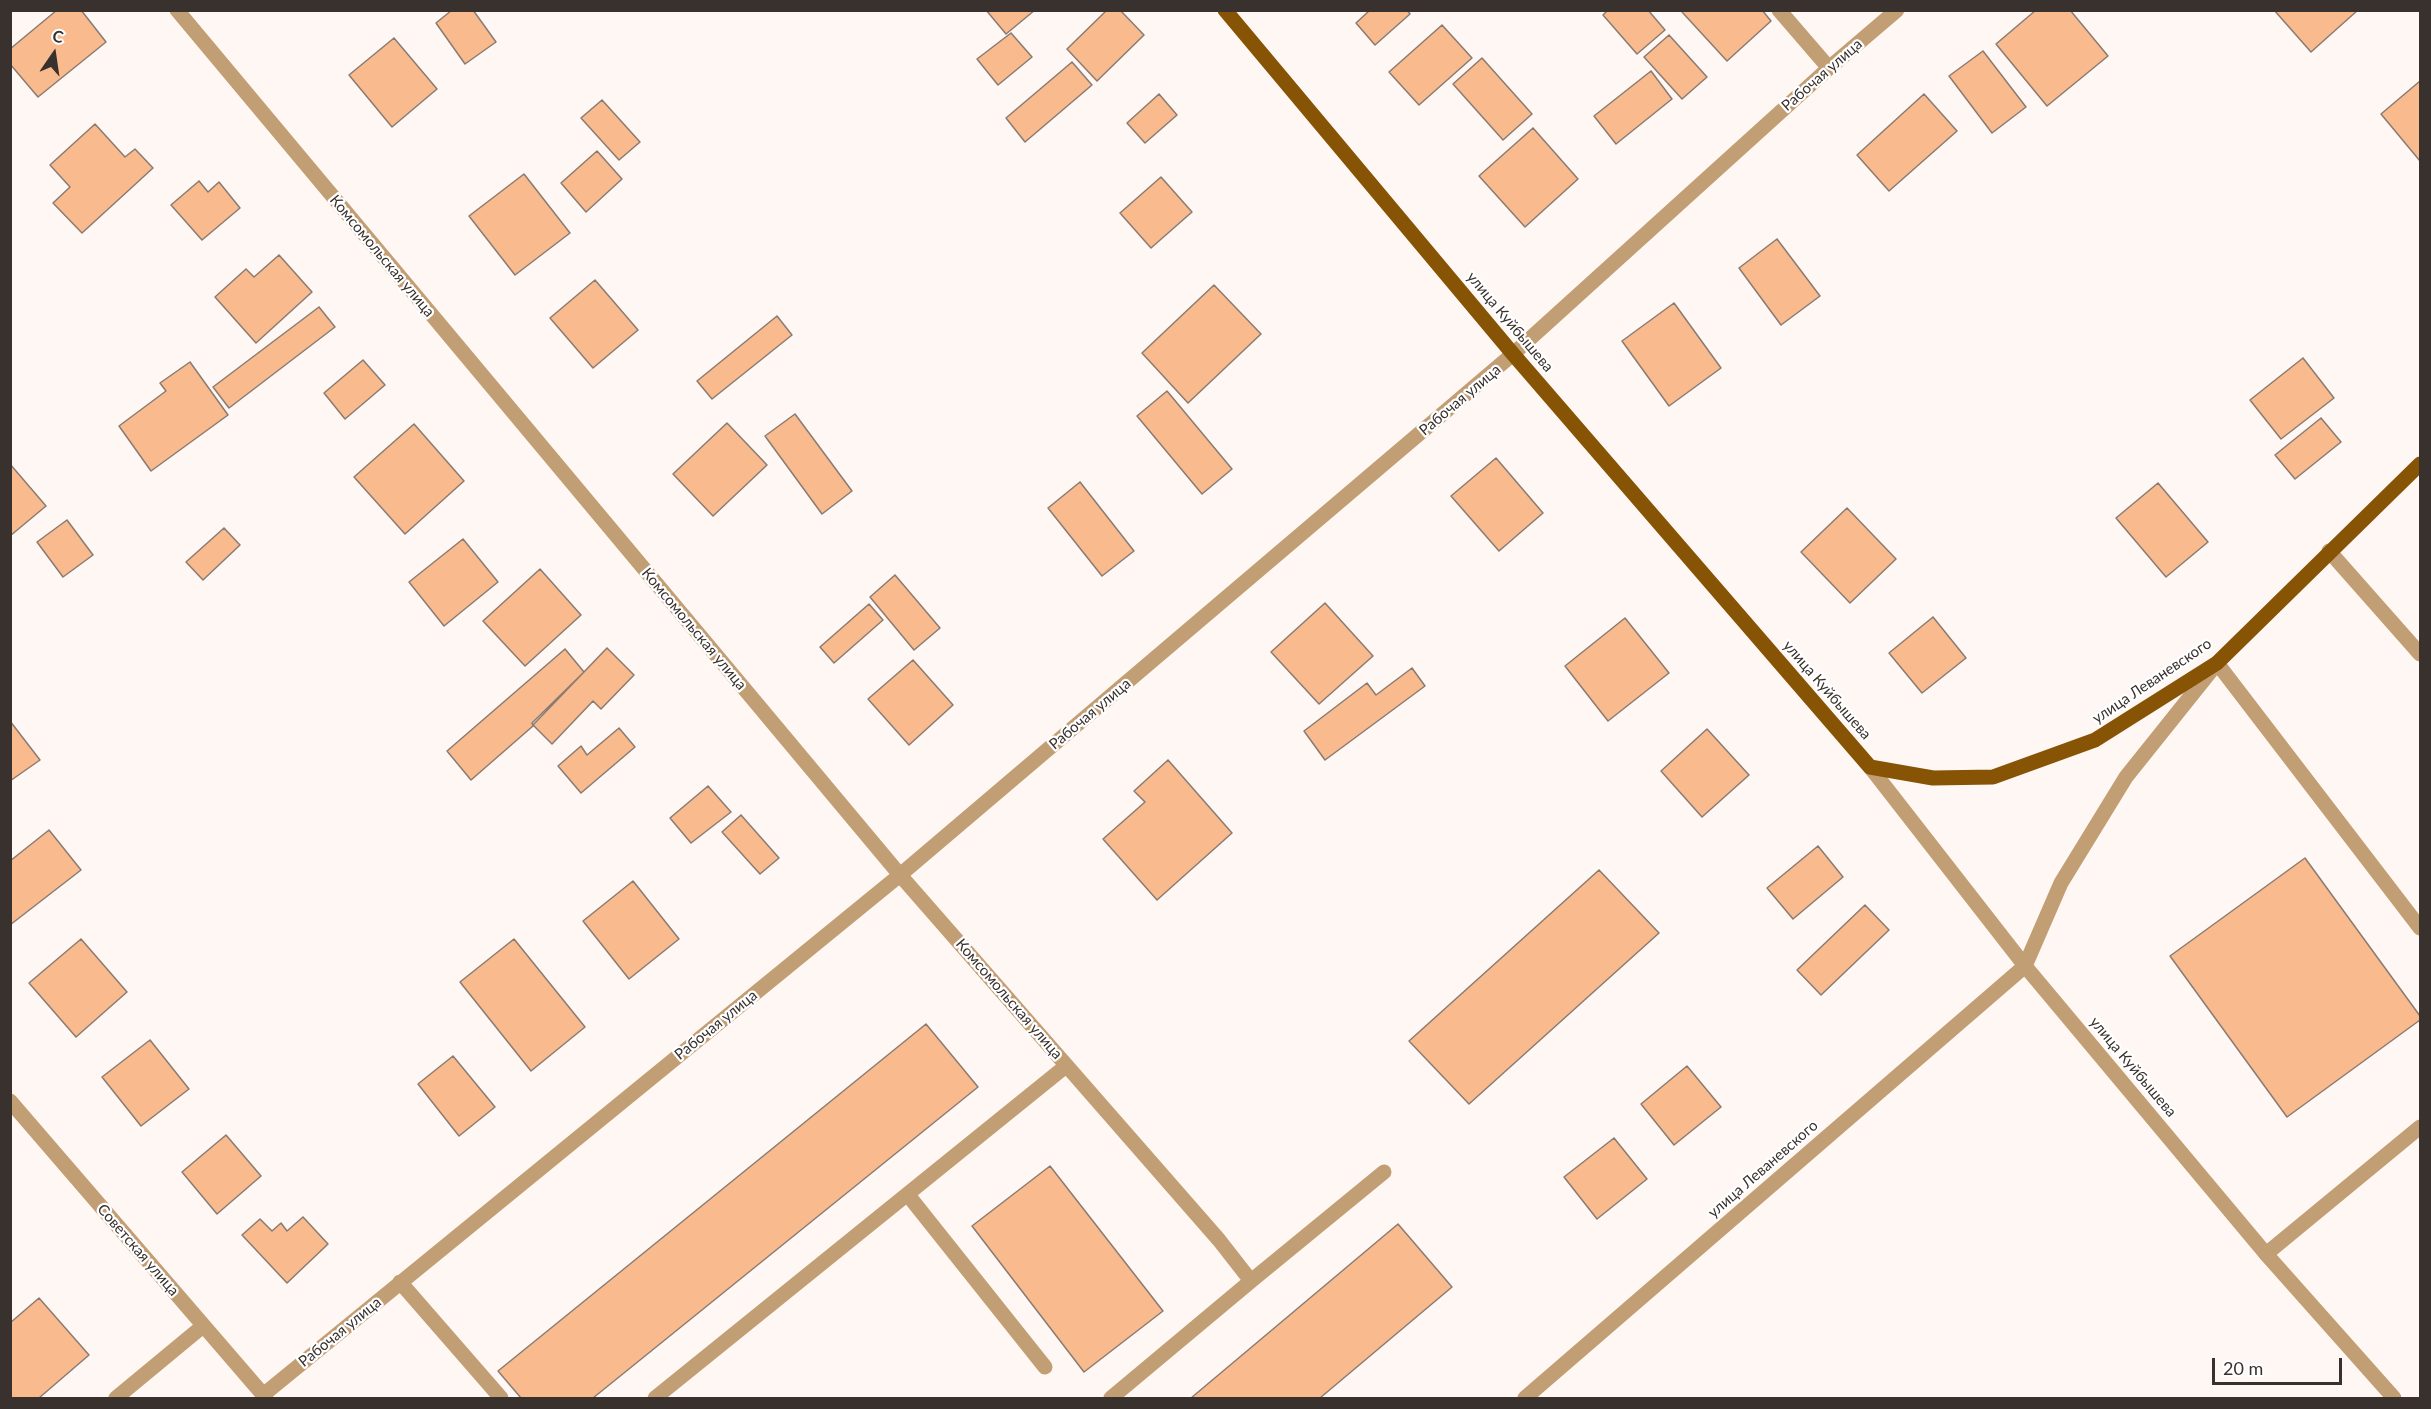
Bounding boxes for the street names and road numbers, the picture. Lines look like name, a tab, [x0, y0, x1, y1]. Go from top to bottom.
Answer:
street label: Рабочая улица	[1778, 35, 1866, 115]
street label: Комсомольская улица	[326, 191, 438, 321]
street label: улица Куйбышева	[1463, 268, 1557, 376]
street label: Рабочая улица	[1416, 361, 1504, 439]
street label: Комсомольская улица	[638, 564, 750, 694]
street label: улица Леваневского	[2089, 635, 2215, 727]
street label: улица Куйбышева	[1779, 637, 1875, 743]
street label: Рабочая улица	[1046, 675, 1134, 753]
street label: Комсомольская улица	[952, 935, 1066, 1063]
street label: Рабочая улица	[671, 986, 761, 1064]
street label: улица Куйбышева	[2086, 1013, 2180, 1121]
street label: улица Леваневского	[1704, 1116, 1822, 1222]
street label: Советская улица	[93, 1201, 183, 1299]
street label: Рабочая улица	[295, 1293, 385, 1371]

